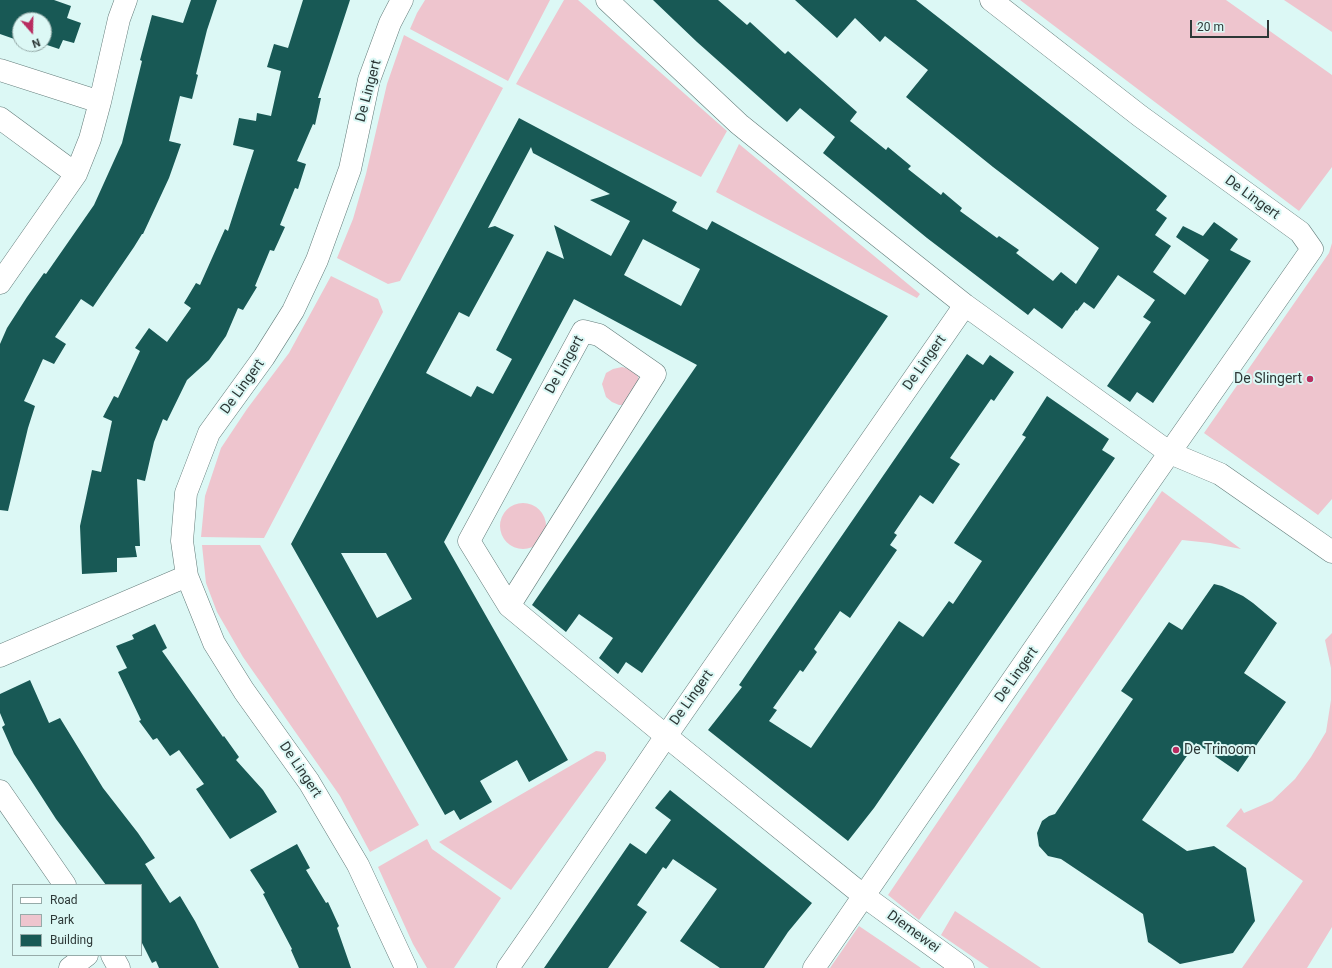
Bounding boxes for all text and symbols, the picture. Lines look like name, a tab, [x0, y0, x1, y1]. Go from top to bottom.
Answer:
north arrow	[12, 12, 52, 52]
scale bar	[1192, 12, 1271, 38]
text: 20 m	[1197, 20, 1224, 34]
text: N	[30, 35, 42, 50]
street label: De Lingert	[353, 58, 385, 124]
street label: De Lingert	[1221, 172, 1283, 224]
street label: De Lingert	[900, 332, 950, 394]
street label: De Lingert	[542, 333, 588, 397]
street label: De Lingert	[217, 356, 269, 418]
place label: De Slingert	[1234, 371, 1302, 387]
marker: De Slingert	[1305, 374, 1315, 384]
street label: De Lingert	[992, 644, 1042, 706]
street label: De Lingert	[667, 667, 717, 729]
street label: De Lingert	[275, 739, 325, 801]
place label: De Trinoom	[1184, 742, 1256, 758]
marker: De Trinoom	[1171, 745, 1181, 755]
legend	[12, 884, 142, 956]
text: Road	[50, 893, 78, 907]
street label: Diemewei	[883, 907, 943, 957]
text: Park	[50, 913, 74, 927]
text: Building	[50, 933, 93, 947]

